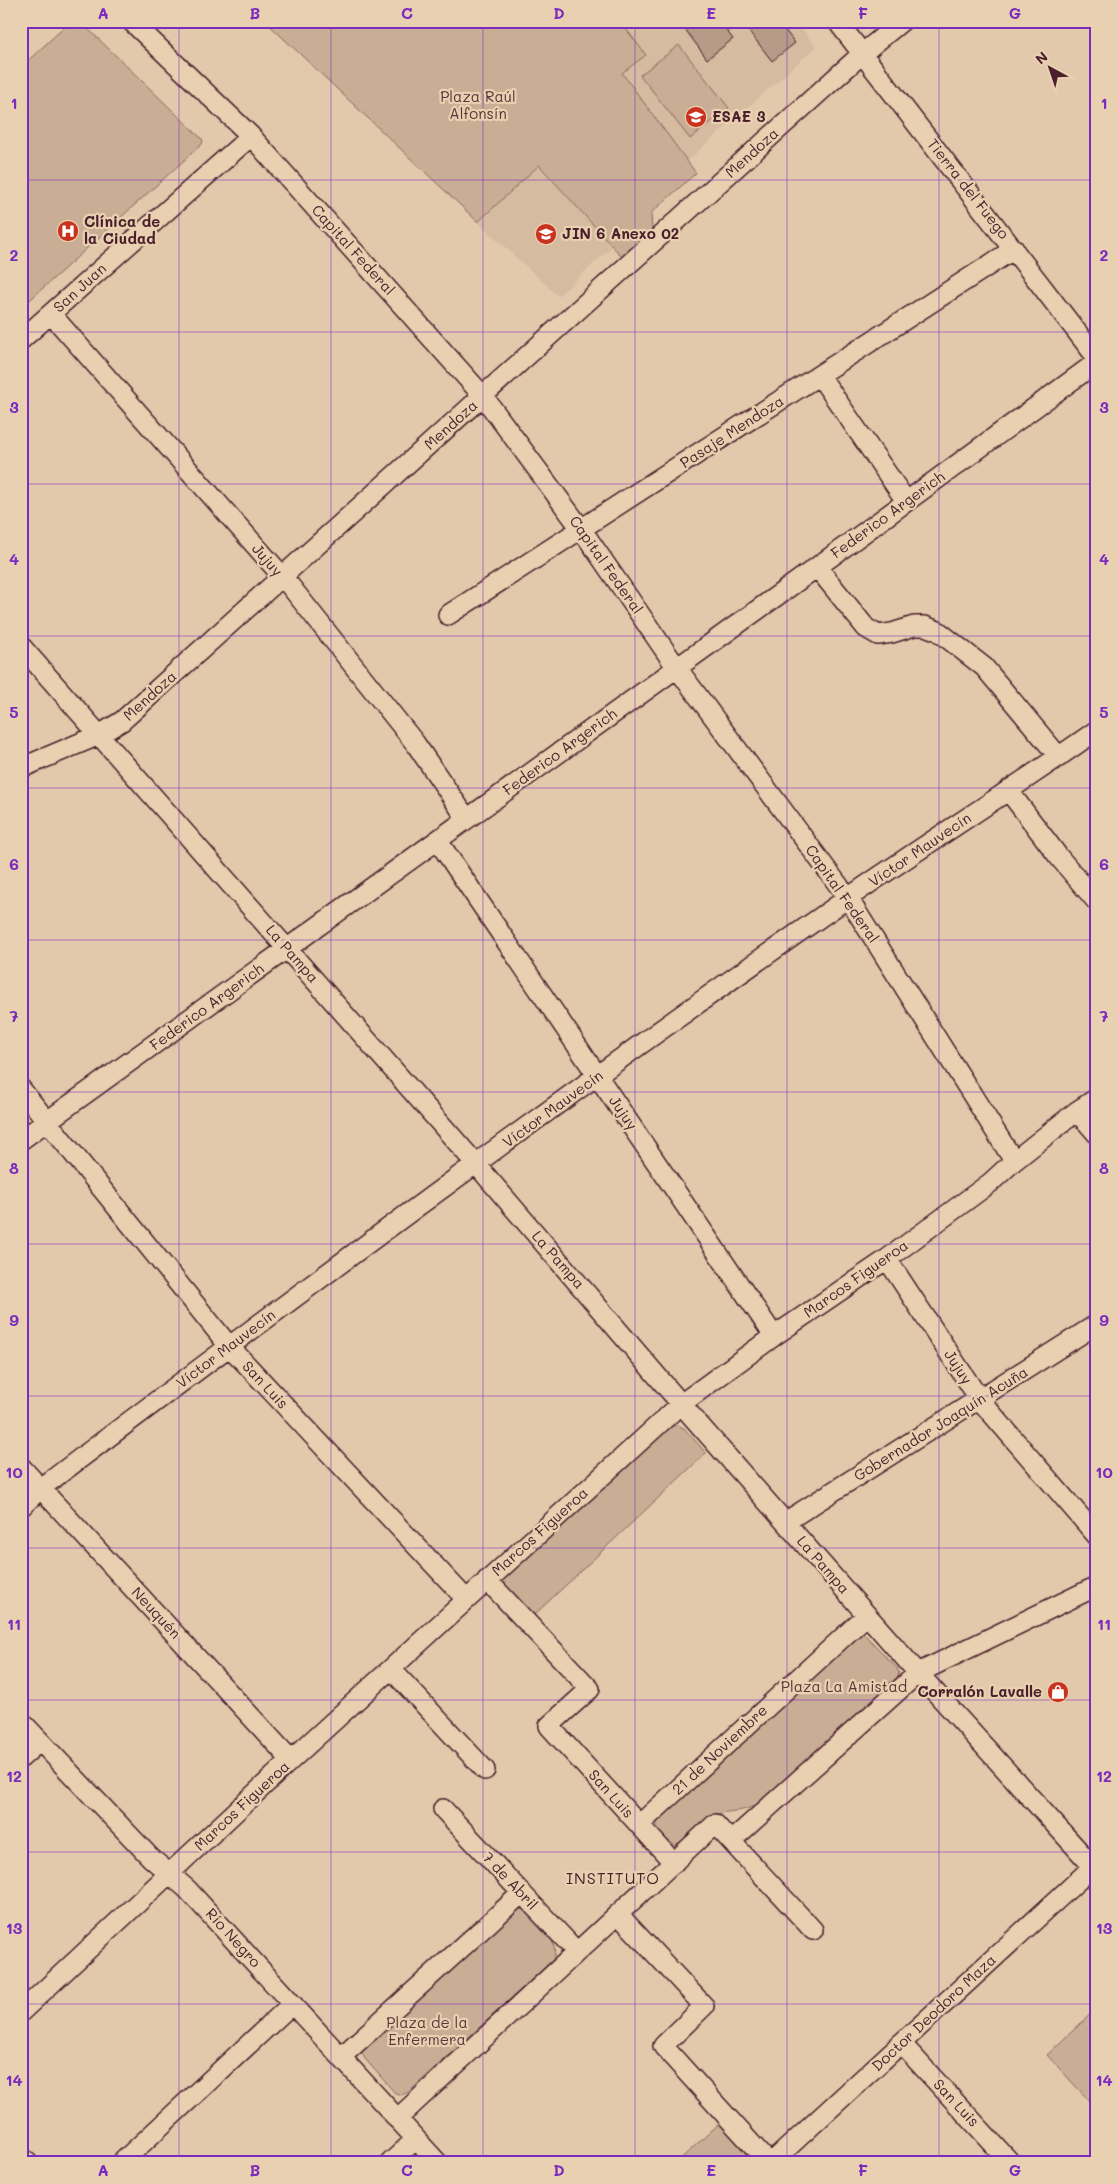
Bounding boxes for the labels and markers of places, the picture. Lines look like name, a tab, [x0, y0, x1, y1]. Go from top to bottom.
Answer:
school or university icon: ESAE 3	[684, 105, 708, 129]
place label: ESAE 3	[712, 106, 765, 126]
place label: Clínica de la Ciudad	[84, 211, 160, 248]
hospital icon: Clínica de la Ciudad	[56, 219, 80, 243]
school or university icon: JIN 6 Anexo 02	[534, 222, 558, 246]
place label: JIN 6 Anexo 02	[562, 223, 679, 243]
shop icon: Corralón Lavalle	[1046, 1680, 1070, 1704]
place label: Corralón Lavalle	[917, 1681, 1042, 1701]

